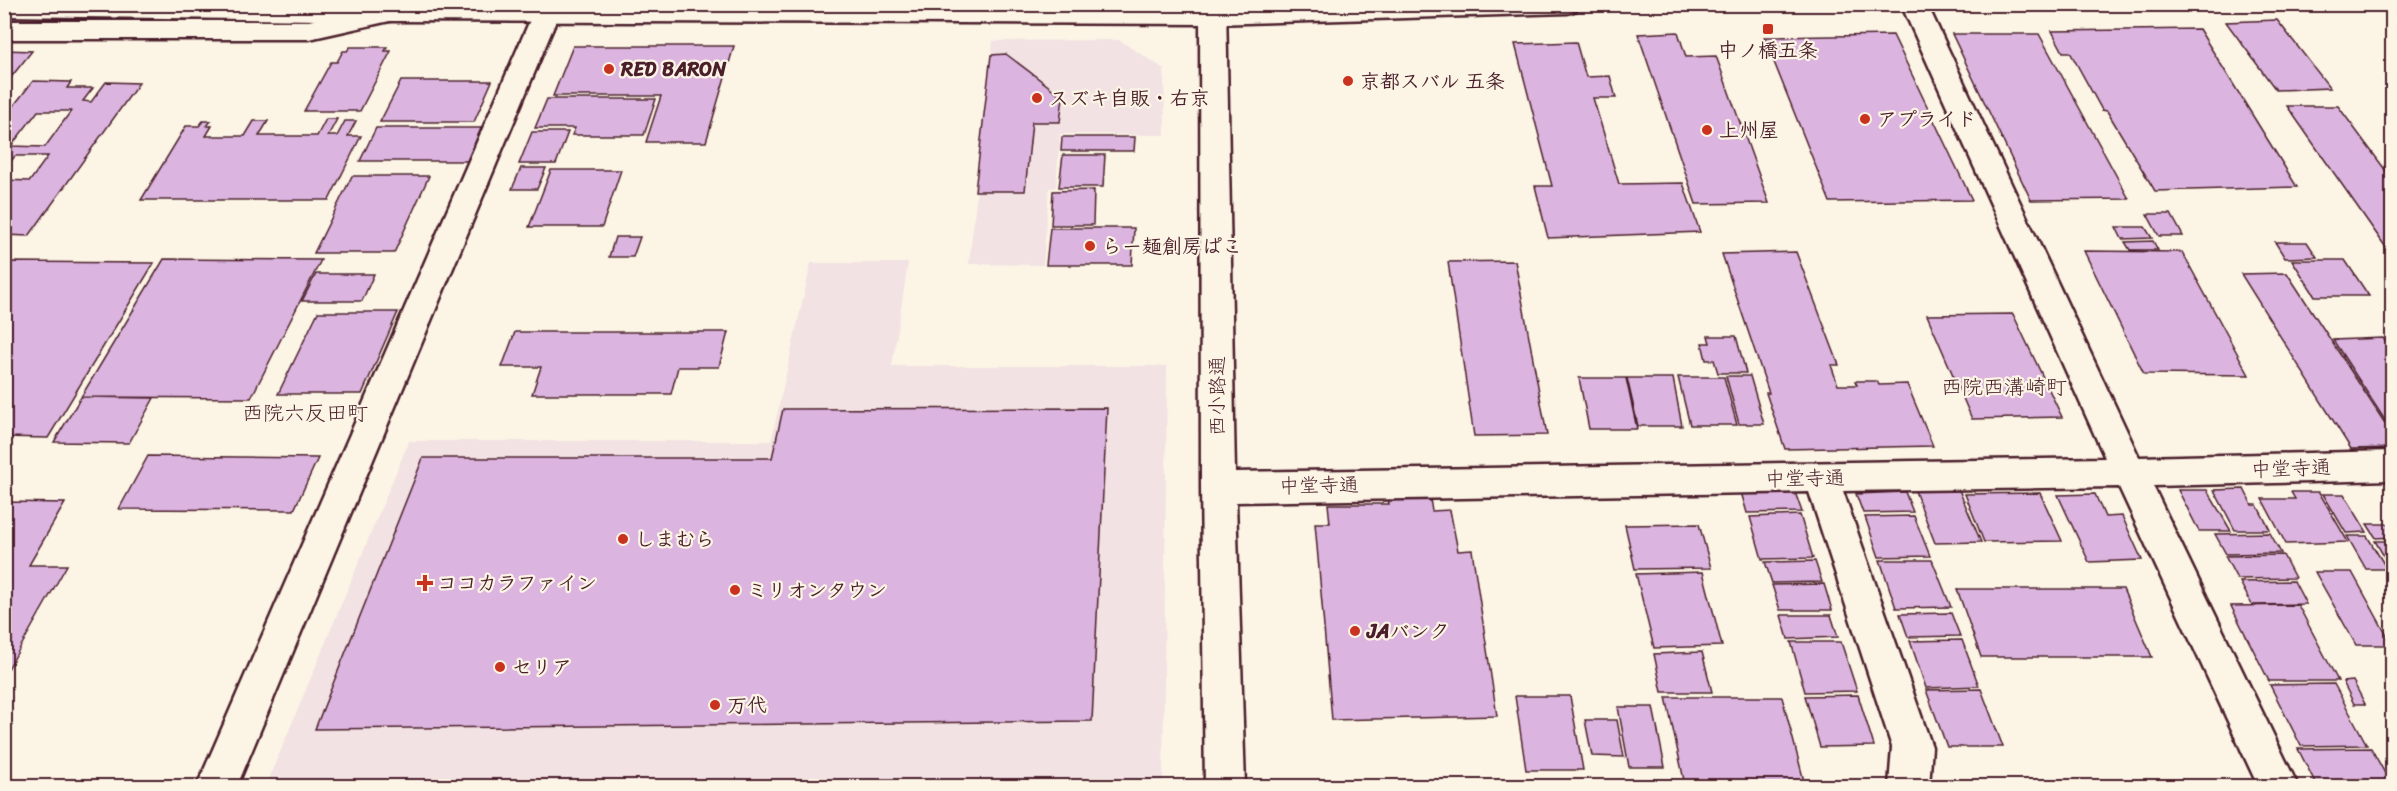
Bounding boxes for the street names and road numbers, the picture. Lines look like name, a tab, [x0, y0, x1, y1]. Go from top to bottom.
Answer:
street label: 西小路通	[1200, 356, 1235, 436]
street label: 中堂寺通	[2250, 450, 2332, 487]
street label: 中堂寺通	[1765, 460, 1845, 497]
street label: 中堂寺通	[1279, 467, 1359, 504]

